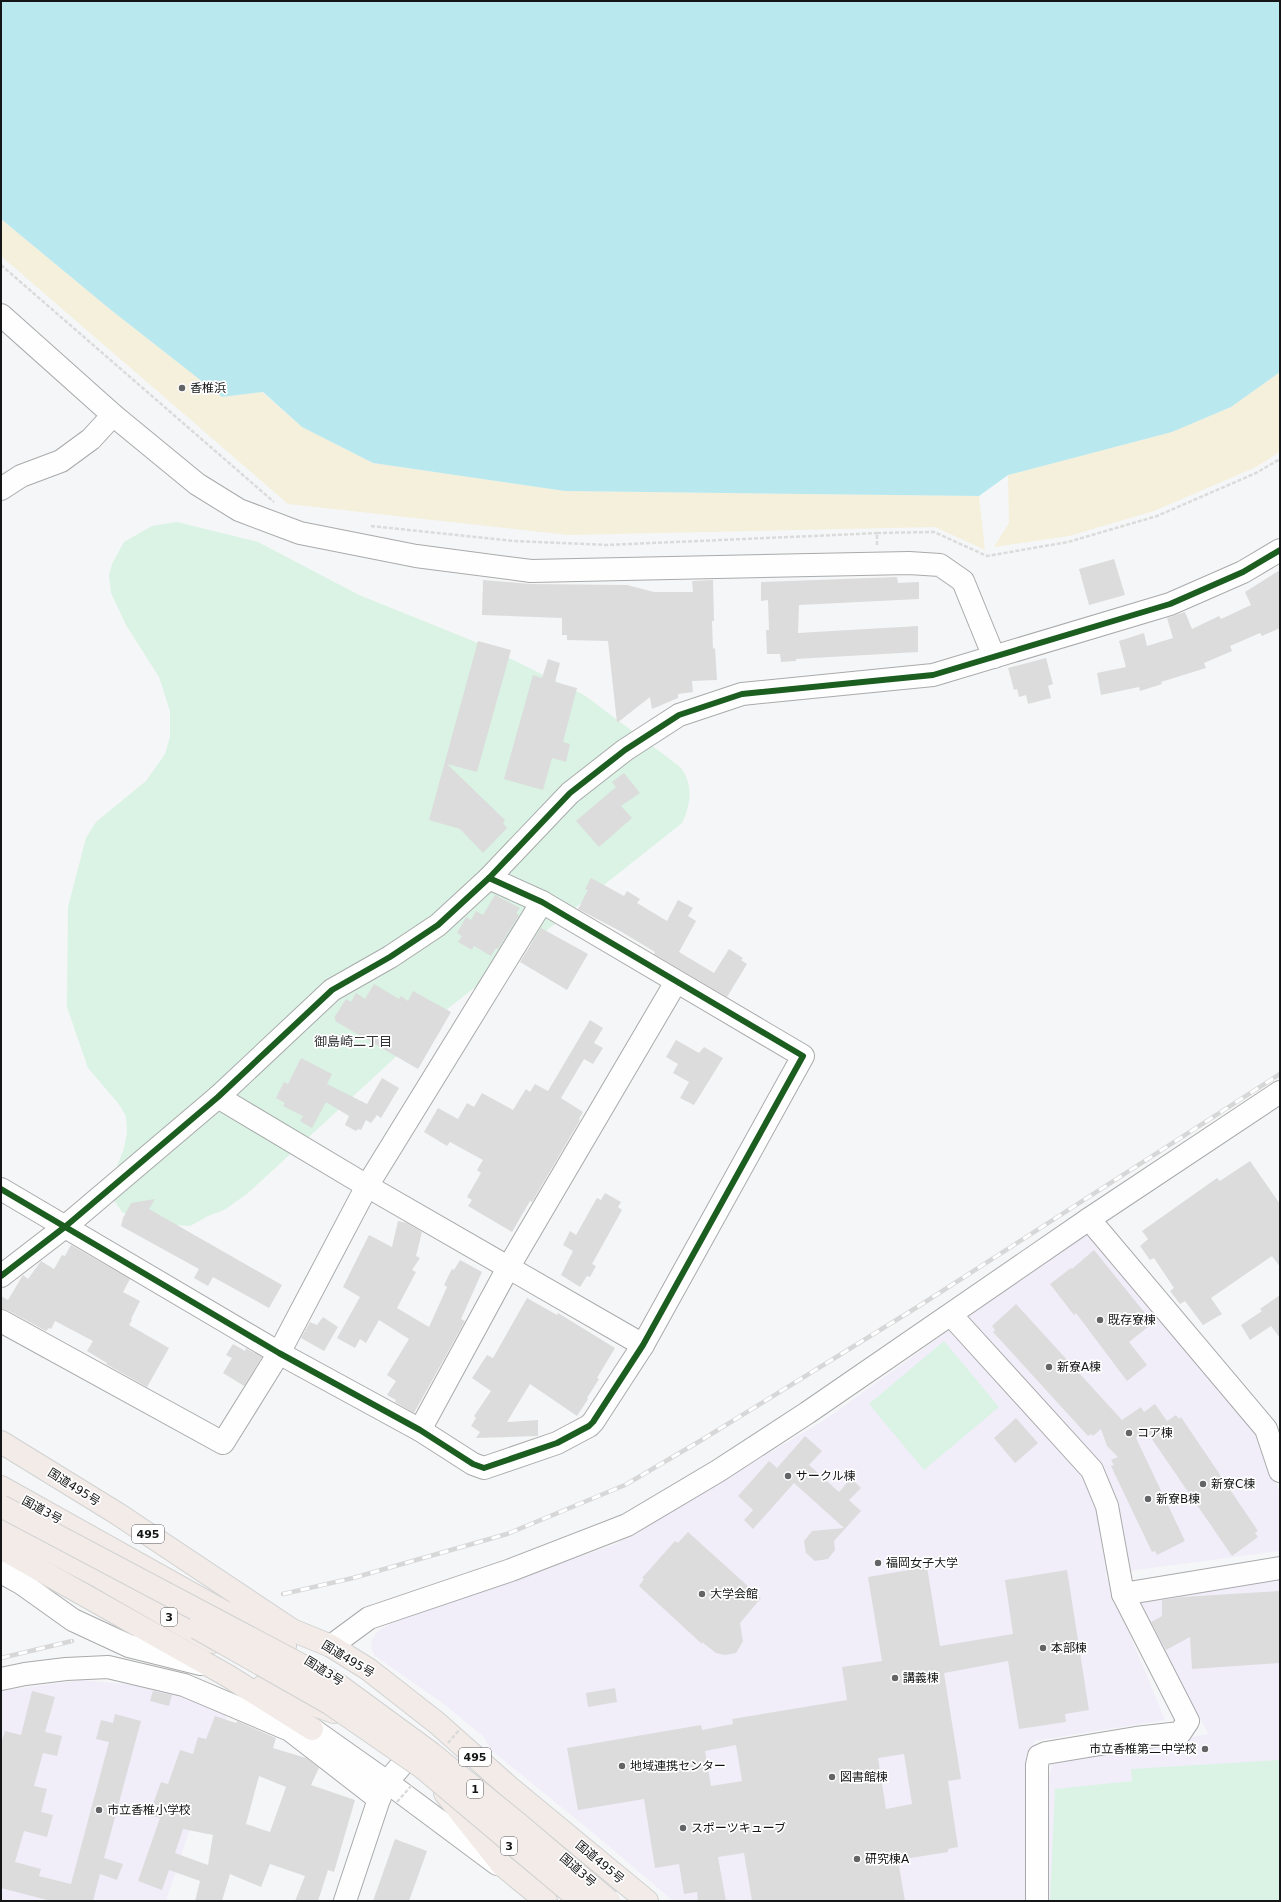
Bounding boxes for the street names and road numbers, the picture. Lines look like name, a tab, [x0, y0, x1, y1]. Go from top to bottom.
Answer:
street label: 国道495号	[45, 1465, 103, 1509]
street label: 国道3号	[20, 1493, 64, 1527]
road number: 495	[132, 1525, 164, 1543]
road number: 3	[161, 1608, 177, 1626]
street label: 国道495号	[319, 1638, 377, 1680]
street label: 国道3号	[302, 1654, 346, 1688]
road number: 495	[459, 1748, 491, 1766]
road number: 1	[467, 1780, 483, 1798]
road number: 3	[501, 1837, 517, 1855]
street label: 国道495号	[573, 1838, 627, 1886]
street label: 国道3号	[557, 1850, 599, 1890]

